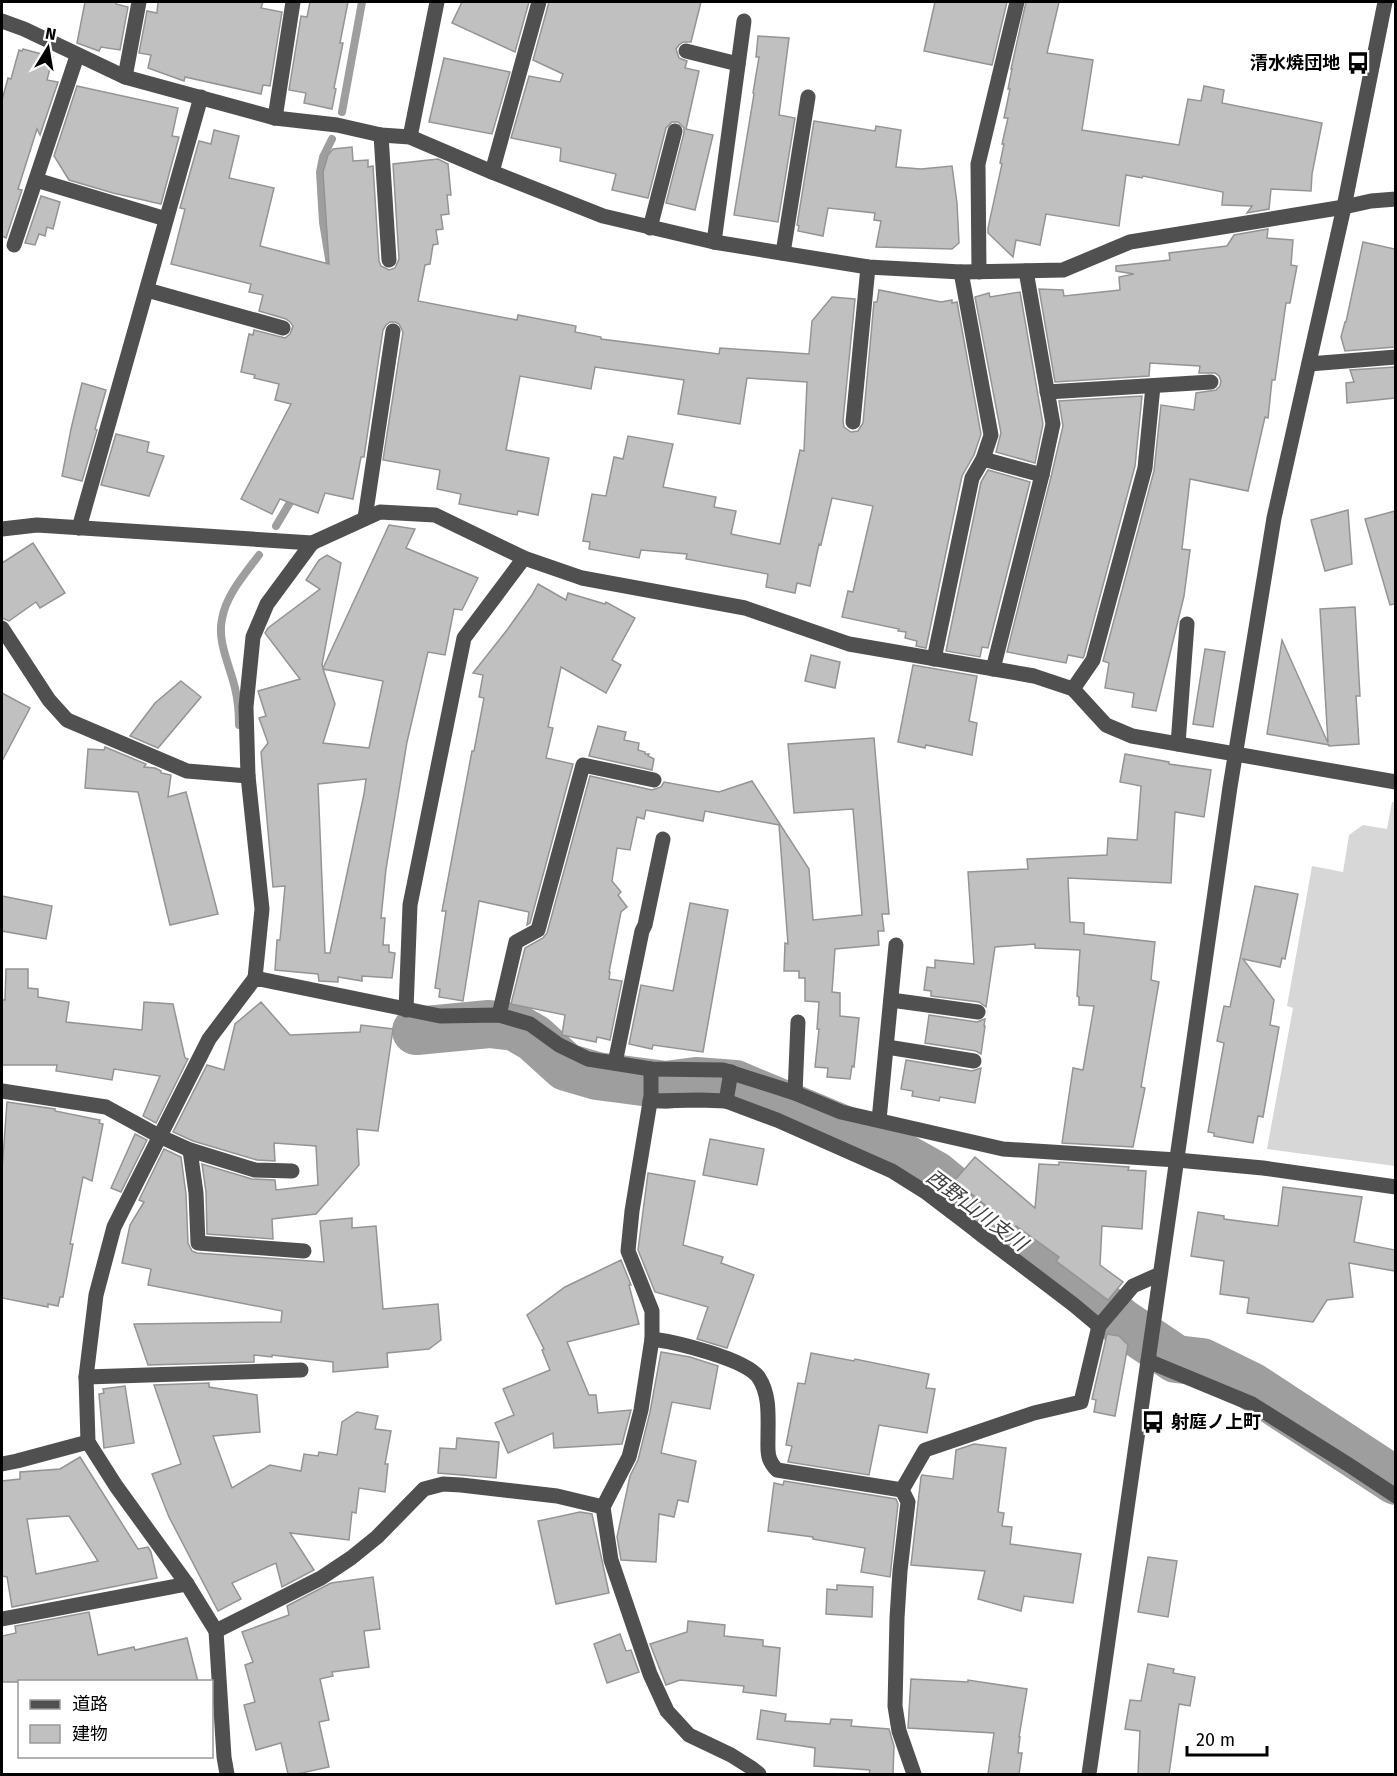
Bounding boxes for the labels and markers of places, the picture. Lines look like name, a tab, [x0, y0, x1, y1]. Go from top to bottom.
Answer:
bus stop icon: 清水焼団地	[1345, 50, 1371, 76]
place label: 清水焼団地	[1250, 52, 1340, 74]
bus stop icon: 射庭ノ上町	[1140, 1409, 1166, 1435]
place label: 射庭ノ上町	[1171, 1411, 1261, 1433]

